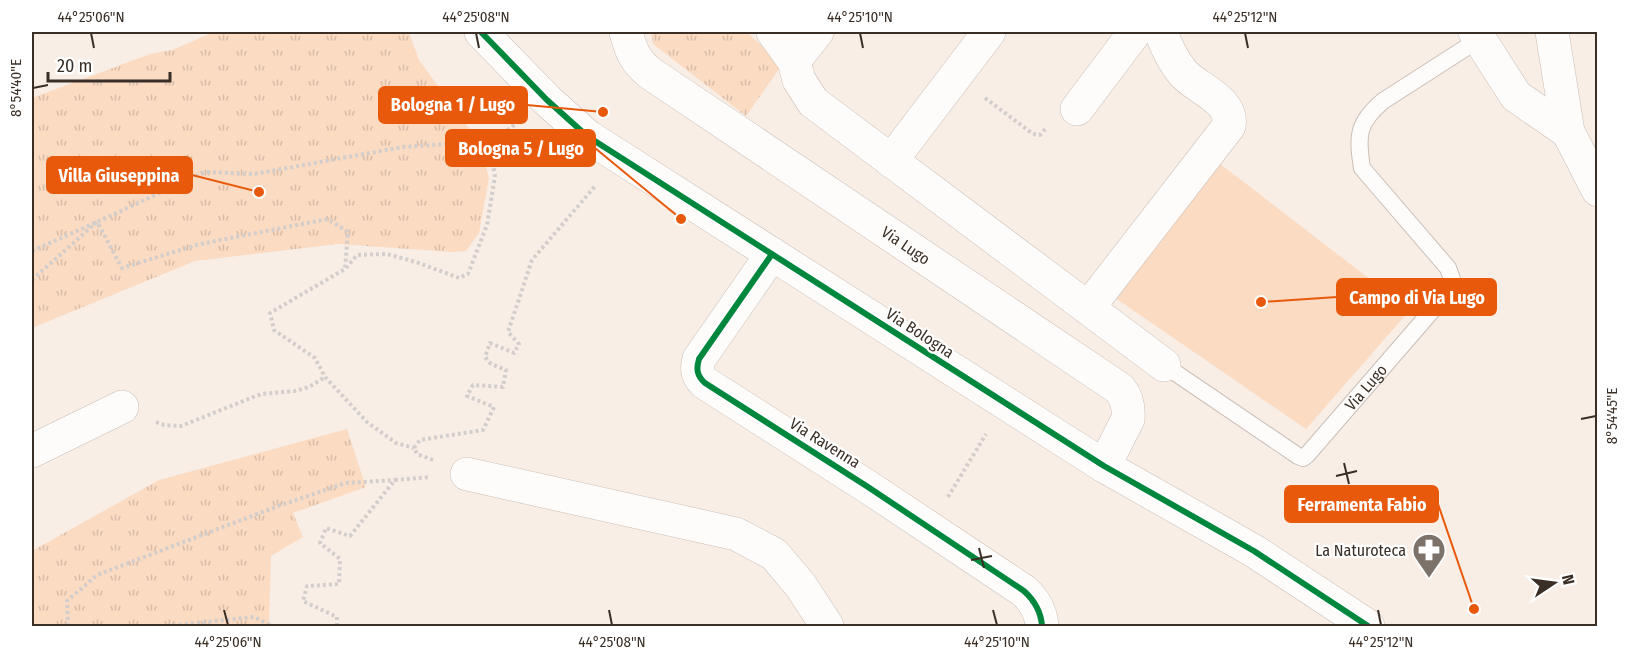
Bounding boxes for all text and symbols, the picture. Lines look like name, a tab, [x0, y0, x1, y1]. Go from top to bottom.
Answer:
text: 44°25'06"N	[57, 8, 125, 26]
text: 44°25'08"N	[442, 8, 510, 26]
text: 44°25'10"N	[827, 8, 893, 26]
text: 44°25'12"N	[1213, 8, 1277, 26]
scale bar	[48, 45, 170, 83]
text: 20 m	[57, 55, 92, 77]
text: 8°54'40"E	[7, 59, 25, 117]
callout: Bologna 1 / Lugo	[379, 87, 527, 123]
text: Bologna 1 / Lugo	[391, 94, 516, 116]
callout: Bologna 5 / Lugo	[446, 130, 595, 166]
text: Bologna 5 / Lugo	[458, 138, 584, 160]
callout: Villa Giuseppina	[47, 157, 192, 193]
text: Villa Giuseppina	[58, 165, 179, 187]
street label: Via Lugo	[878, 222, 934, 268]
callout: Campo di Via Lugo	[1337, 279, 1496, 315]
text: Campo di Via Lugo	[1349, 287, 1485, 309]
street label: Via Bologna	[882, 304, 958, 362]
street label: Via Lugo	[1341, 360, 1391, 414]
text: 8°54'45"E	[1603, 388, 1621, 444]
street label: Via Ravenna	[786, 414, 864, 472]
callout: Ferramenta Fabio	[1285, 486, 1438, 522]
text: Ferramenta Fabio	[1297, 494, 1427, 516]
pharmacy icon: La Naturoteca	[1411, 532, 1447, 579]
place label: La Naturoteca	[1315, 541, 1406, 560]
north arrow	[1524, 553, 1584, 613]
text: N	[1558, 573, 1578, 587]
text: 44°25'06"N	[194, 633, 262, 651]
text: 44°25'08"N	[578, 633, 646, 651]
text: 44°25'10"N	[964, 633, 1030, 651]
text: 44°25'12"N	[1349, 633, 1413, 651]

